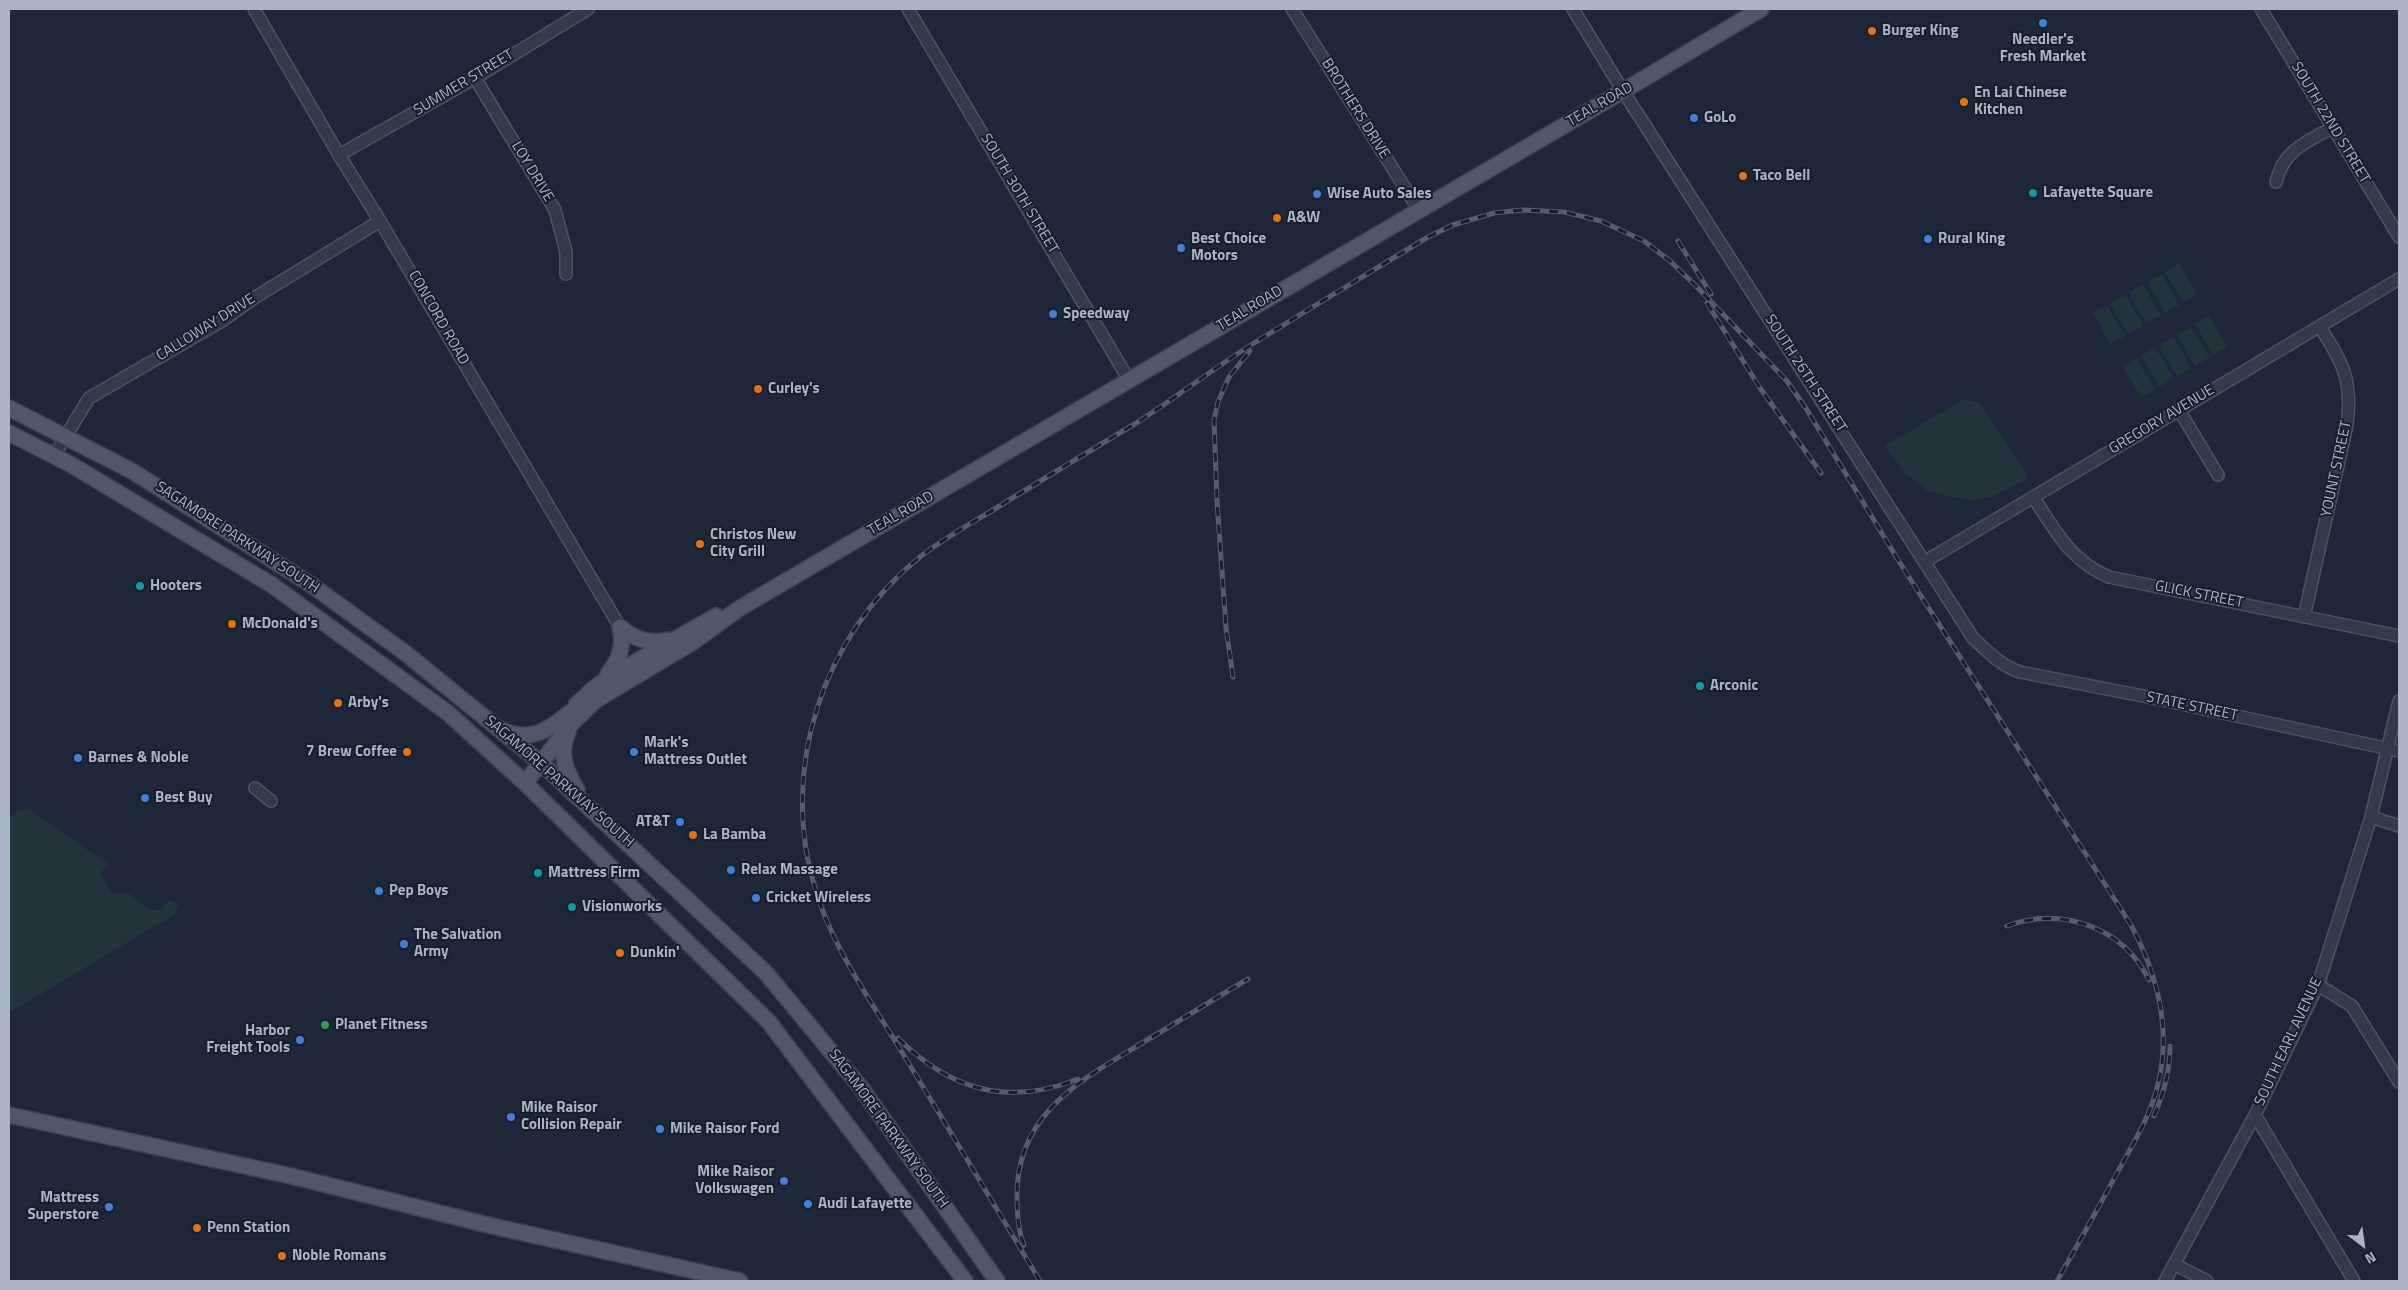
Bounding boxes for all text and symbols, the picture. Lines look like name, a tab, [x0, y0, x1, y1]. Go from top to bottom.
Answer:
marker: Needler's Fresh Market	[2037, 17, 2049, 29]
place label: Burger King	[1882, 22, 1959, 40]
marker: Burger King	[1866, 25, 1878, 37]
place label: Needler's Fresh Market	[2000, 31, 2086, 66]
street label: SUMMER STREET	[411, 46, 517, 120]
street label: BROTHERS DRIVE	[1317, 56, 1393, 162]
street label: SOUTH 22ND STREET	[2287, 59, 2373, 187]
street label: TEAL ROAD	[1564, 79, 1636, 131]
place label: En Lai Chinese Kitchen	[1974, 84, 2067, 119]
marker: En Lai Chinese Kitchen	[1958, 96, 1970, 108]
place label: GoLo	[1704, 109, 1736, 127]
marker: GoLo	[1688, 112, 1700, 124]
street label: SOUTH 30TH STREET	[976, 131, 1062, 257]
street label: LOY DRIVE	[507, 138, 557, 206]
place label: Taco Bell	[1753, 167, 1810, 185]
marker: Taco Bell	[1737, 170, 1749, 182]
place label: Lafayette Square	[2043, 184, 2153, 202]
place label: Wise Auto Sales	[1327, 185, 1432, 203]
marker: Lafayette Square	[2027, 187, 2039, 199]
marker: Wise Auto Sales	[1311, 188, 1323, 200]
place label: A&W	[1287, 209, 1320, 227]
marker: A&W	[1271, 212, 1283, 224]
place label: Best Choice Motors	[1191, 230, 1266, 265]
place label: Rural King	[1938, 230, 2005, 248]
marker: Rural King	[1922, 233, 1934, 245]
marker: Best Choice Motors	[1175, 242, 1187, 254]
street label: CONCORD ROAD	[404, 268, 472, 368]
street label: TEAL ROAD	[1214, 282, 1286, 336]
street label: CALLOWAY DRIVE	[153, 290, 259, 366]
place label: Speedway	[1063, 305, 1129, 323]
marker: Speedway	[1047, 308, 1059, 320]
street label: SOUTH 26TH STREET	[1760, 312, 1850, 436]
place label: Curley's	[768, 380, 820, 398]
street label: GREGORY AVENUE	[2106, 381, 2218, 459]
marker: Curley's	[752, 383, 764, 395]
street label: YOUNT STREET	[2318, 419, 2356, 519]
street label: SAGAMORE PARKWAY SOUTH	[152, 478, 322, 598]
street label: TEAL ROAD	[865, 488, 937, 540]
place label: Christos New City Grill	[710, 526, 796, 561]
marker: Christos New City Grill	[694, 538, 706, 550]
place label: Hooters	[150, 577, 202, 595]
street label: GLICK STREET	[2153, 578, 2245, 612]
marker: Hooters	[134, 580, 146, 592]
place label: McDonald's	[242, 615, 318, 633]
marker: McDonald's	[226, 618, 238, 630]
place label: Arconic	[1710, 677, 1758, 695]
marker: Arconic	[1694, 680, 1706, 692]
street label: STATE STREET	[2145, 689, 2239, 725]
place label: Arby's	[348, 694, 389, 712]
marker: Arby's	[332, 697, 344, 709]
street label: SAGAMORE PARKWAY SOUTH	[481, 712, 637, 852]
place label: Mark's Mattress Outlet	[644, 734, 747, 769]
place label: 7 Brew Coffee	[306, 743, 397, 761]
marker: 7 Brew Coffee	[401, 746, 413, 758]
marker: Mark's Mattress Outlet	[628, 746, 640, 758]
place label: Barnes & Noble	[88, 749, 189, 767]
marker: Barnes & Noble	[72, 752, 84, 764]
place label: Best Buy	[155, 789, 213, 807]
marker: Best Buy	[139, 792, 151, 804]
place label: AT&T	[636, 813, 670, 831]
marker: AT&T	[674, 816, 686, 828]
place label: La Bamba	[703, 826, 766, 844]
marker: La Bamba	[687, 829, 699, 841]
place label: Relax Massage	[741, 861, 838, 879]
place label: Mattress Firm	[548, 864, 640, 882]
marker: Relax Massage	[725, 864, 737, 876]
marker: Mattress Firm	[532, 867, 544, 879]
place label: Pep Boys	[389, 882, 448, 900]
marker: Pep Boys	[373, 885, 385, 897]
place label: Cricket Wireless	[766, 889, 871, 907]
marker: Cricket Wireless	[750, 892, 762, 904]
place label: Visionworks	[582, 898, 662, 916]
marker: Visionworks	[566, 901, 578, 913]
place label: The Salvation Army	[414, 926, 502, 961]
marker: The Salvation Army	[398, 938, 410, 950]
place label: Dunkin'	[630, 944, 679, 962]
marker: Dunkin'	[614, 947, 626, 959]
street label: SOUTH EARL AVENUE	[2251, 975, 2327, 1109]
place label: Planet Fitness	[335, 1016, 428, 1034]
marker: Planet Fitness	[319, 1019, 331, 1031]
place label: Harbor Freight Tools	[206, 1022, 290, 1057]
marker: Harbor Freight Tools	[294, 1034, 306, 1046]
street label: SAGAMORE PARKWAY SOUTH	[824, 1046, 952, 1212]
place label: Mike Raisor Collision Repair	[521, 1099, 622, 1134]
marker: Mike Raisor Collision Repair	[505, 1111, 517, 1123]
place label: Mike Raisor Ford	[670, 1120, 779, 1138]
marker: Mike Raisor Ford	[654, 1123, 666, 1135]
place label: Mike Raisor Volkswagen	[695, 1163, 774, 1198]
marker: Mike Raisor Volkswagen	[778, 1175, 790, 1187]
place label: Mattress Superstore	[27, 1189, 99, 1224]
place label: Audi Lafayette	[818, 1195, 912, 1213]
marker: Audi Lafayette	[802, 1198, 814, 1210]
marker: Mattress Superstore	[103, 1201, 115, 1213]
place label: Penn Station	[207, 1219, 290, 1237]
north arrow	[2338, 1220, 2388, 1270]
marker: Penn Station	[191, 1222, 203, 1234]
place label: Noble Romans	[292, 1247, 386, 1265]
text: N	[2361, 1247, 2380, 1270]
marker: Noble Romans	[276, 1250, 288, 1262]

